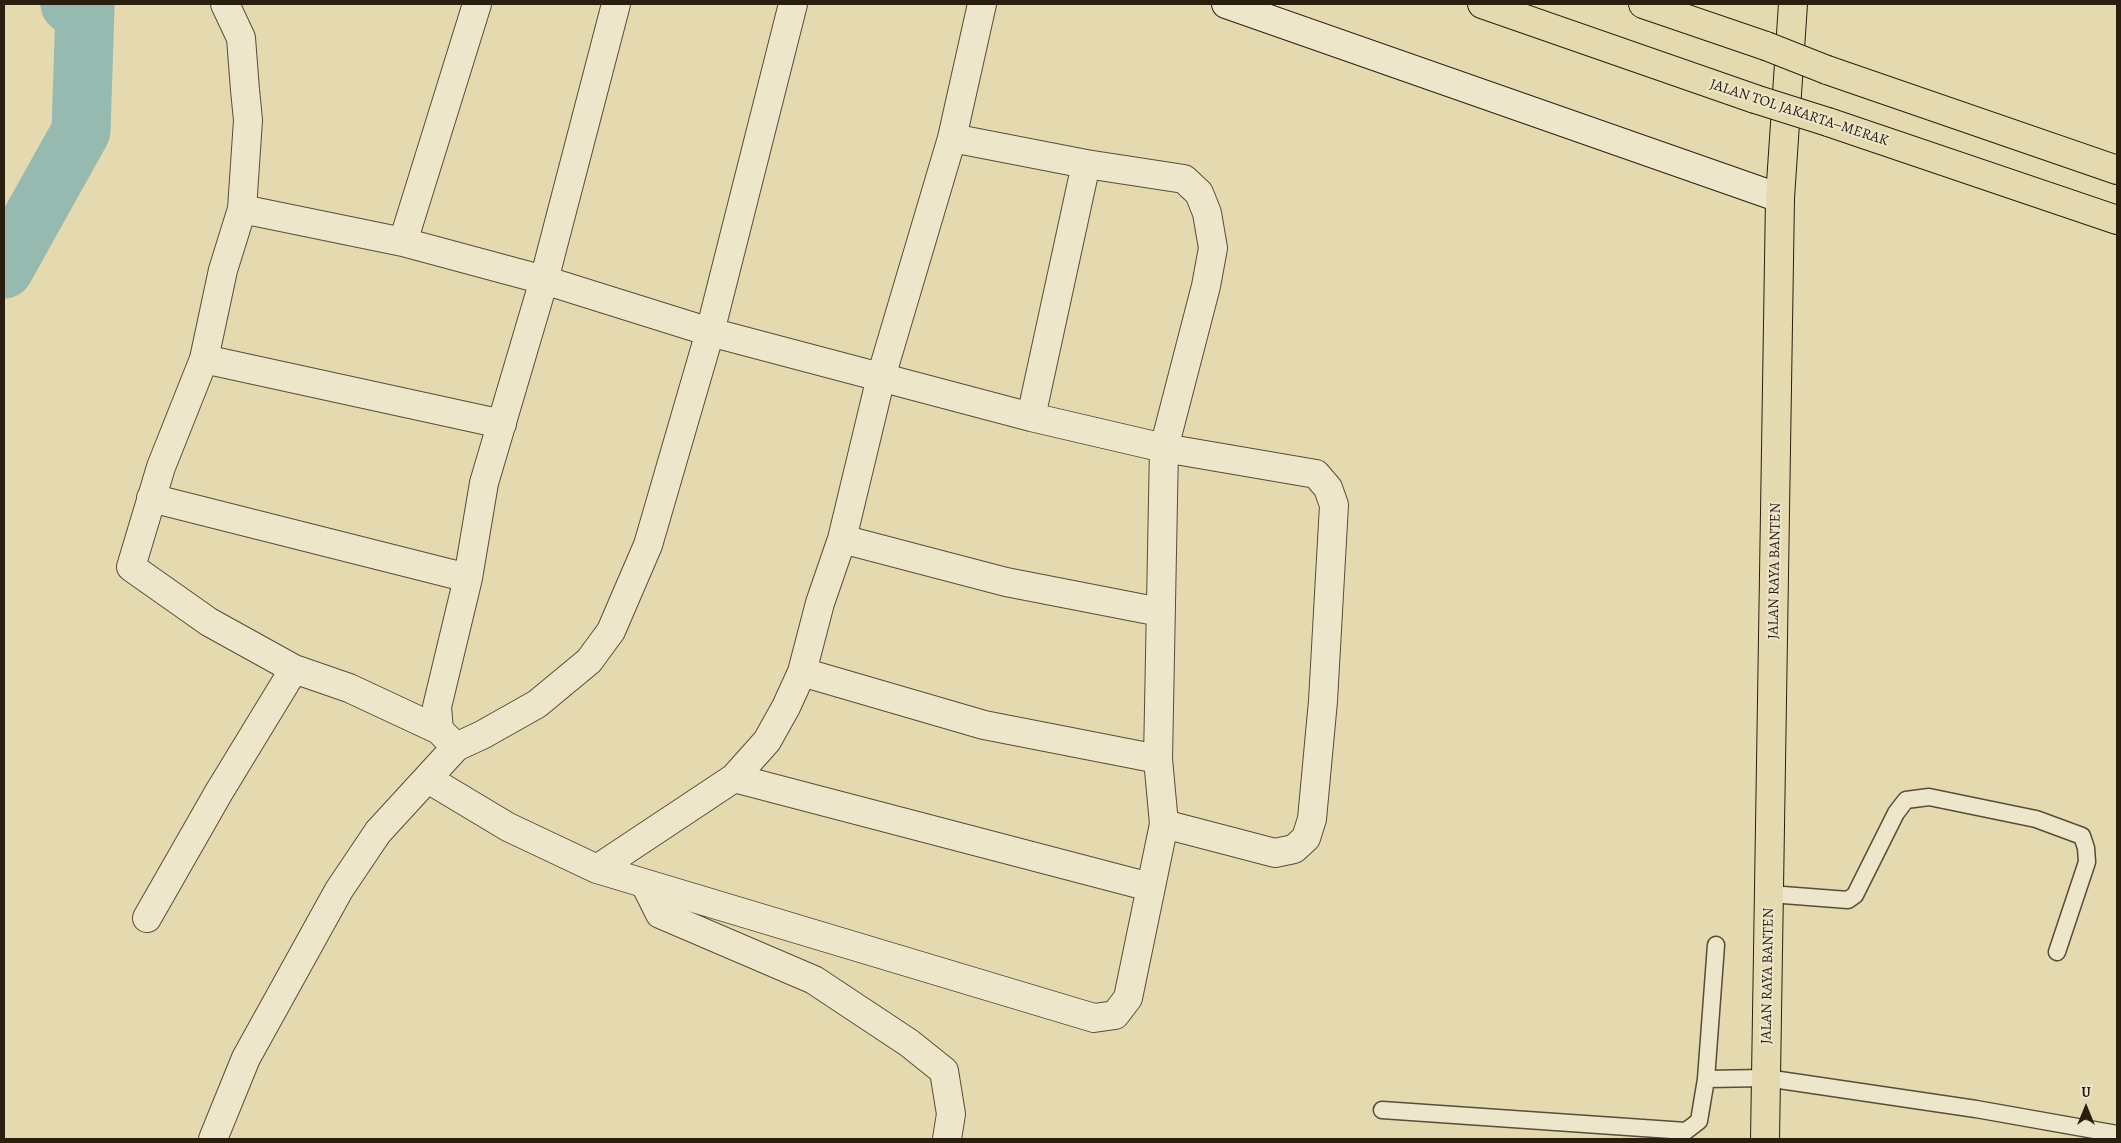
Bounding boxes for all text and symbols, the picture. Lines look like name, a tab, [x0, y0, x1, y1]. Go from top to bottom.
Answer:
street label: JALAN TOL JAKARTA–MERAK	[1707, 76, 1891, 150]
street label: JALAN RAYA BANTEN	[1765, 503, 1785, 639]
street label: JALAN RAYA BANTEN	[1758, 908, 1778, 1044]
north arrow	[2061, 1083, 2111, 1133]
text: U	[2081, 1083, 2091, 1102]

